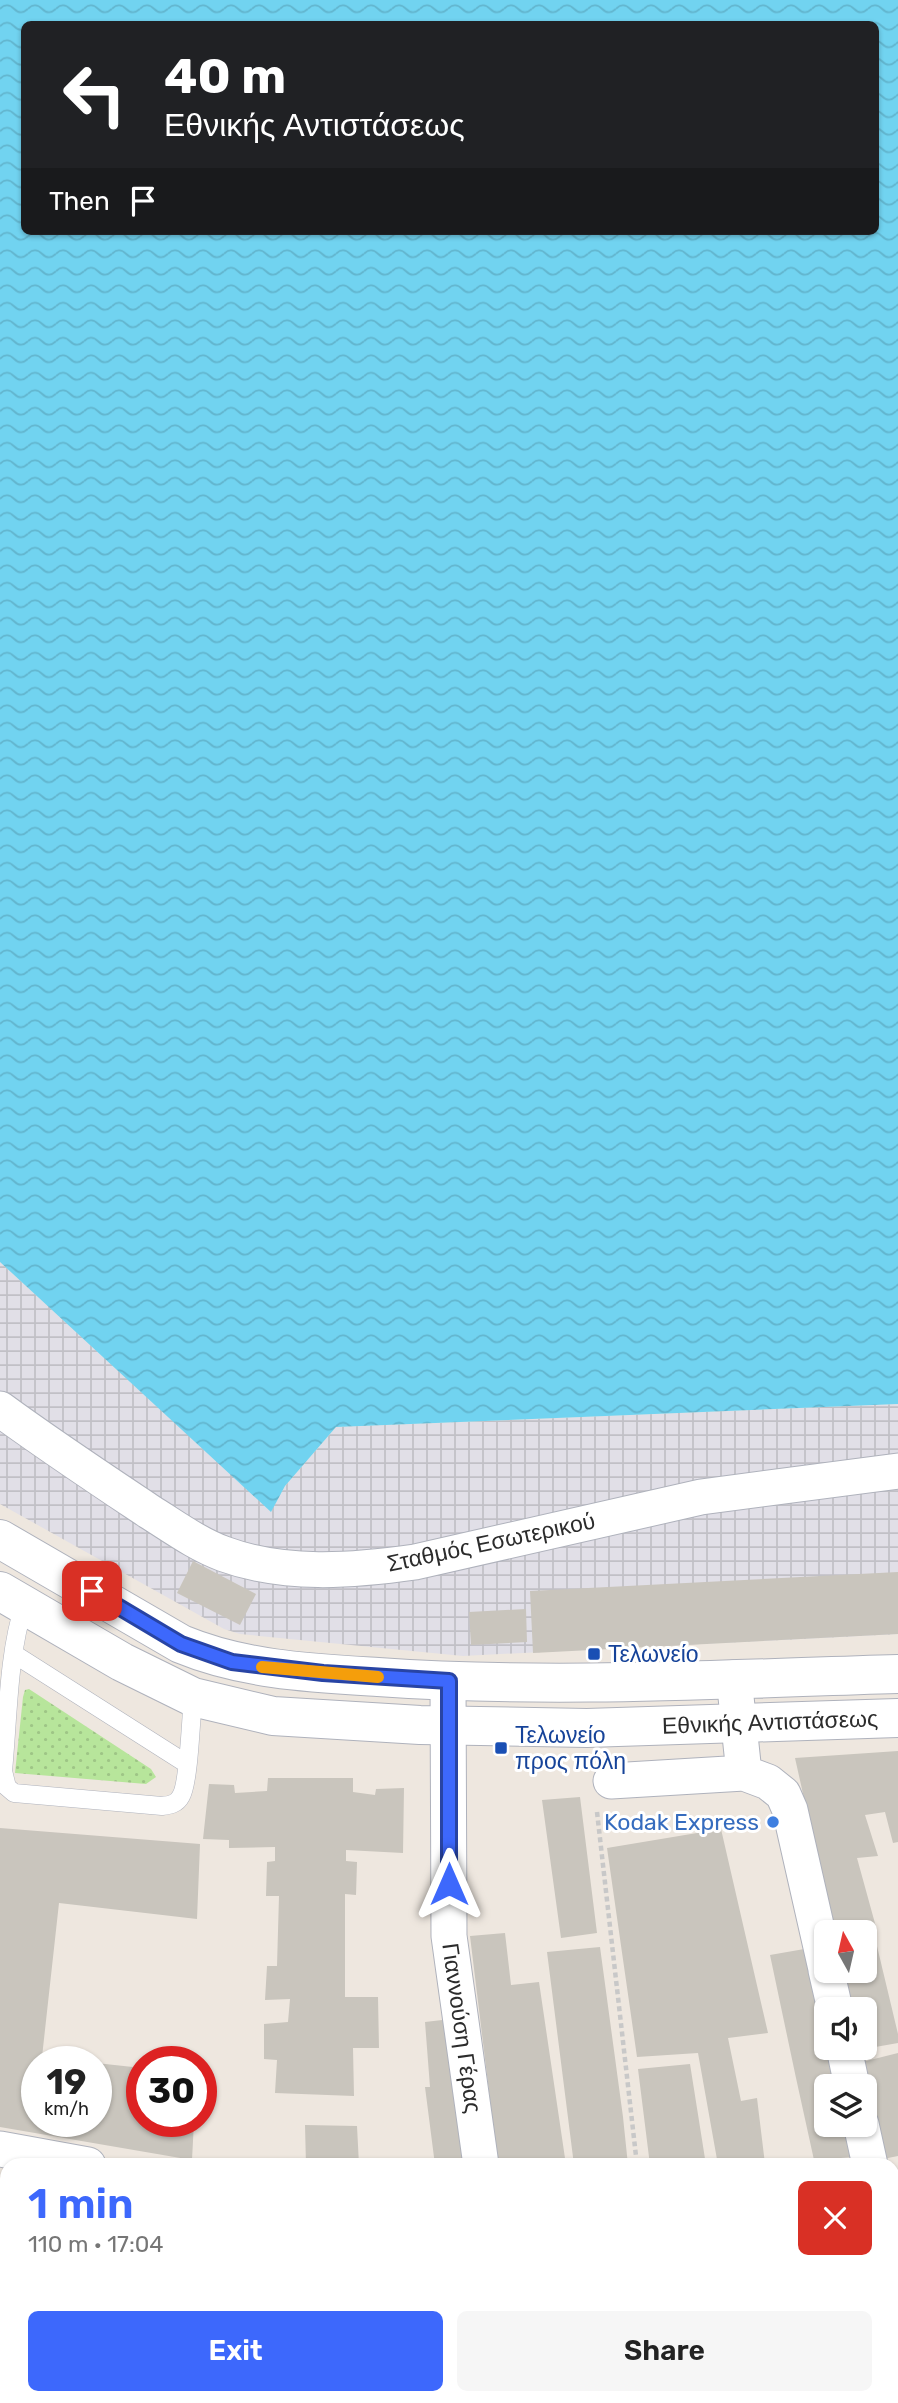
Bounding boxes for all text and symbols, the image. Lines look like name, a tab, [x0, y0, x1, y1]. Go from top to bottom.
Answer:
text: 40 m	[164, 47, 286, 105]
icon: left	[49, 49, 140, 140]
text: Εθνικής Αντιστάσεως	[164, 106, 465, 144]
icon: arrive	[124, 182, 162, 220]
text: Then	[49, 186, 110, 217]
street label: Σταθμός Εσωτερικού	[384, 1506, 598, 1578]
pin	[62, 1561, 122, 1621]
icon: arrive	[73, 1572, 111, 1610]
place label: Τελωνείο	[608, 1640, 699, 1668]
marker: Τελωνείο	[586, 1646, 602, 1662]
street label: Εθνικής Αντιστάσεως	[662, 1704, 878, 1740]
place label: Τελωνείο προς πόλη	[515, 1721, 626, 1775]
marker: Τελωνείο προς πόλη	[493, 1740, 509, 1756]
place label: Kodak Express	[604, 1808, 759, 1836]
marker: Kodak Express	[765, 1814, 781, 1830]
position arrow	[412, 1847, 486, 1921]
north arrow	[814, 1920, 877, 1983]
map controls	[814, 1920, 877, 2137]
street label: Γιαννούση Γέρας	[436, 1941, 488, 2115]
button: sound	[814, 1997, 877, 2060]
speed limit sign: 30	[126, 2046, 217, 2137]
text: 19	[47, 2061, 86, 2103]
button: layers	[814, 2074, 877, 2137]
text: km/h	[44, 2098, 89, 2120]
text: 1 min	[28, 2179, 134, 2229]
button: close	[798, 2181, 872, 2255]
text: 110 m · 17:04	[28, 2230, 164, 2258]
button: Exit	[28, 2311, 443, 2391]
button: Share	[457, 2311, 872, 2391]

